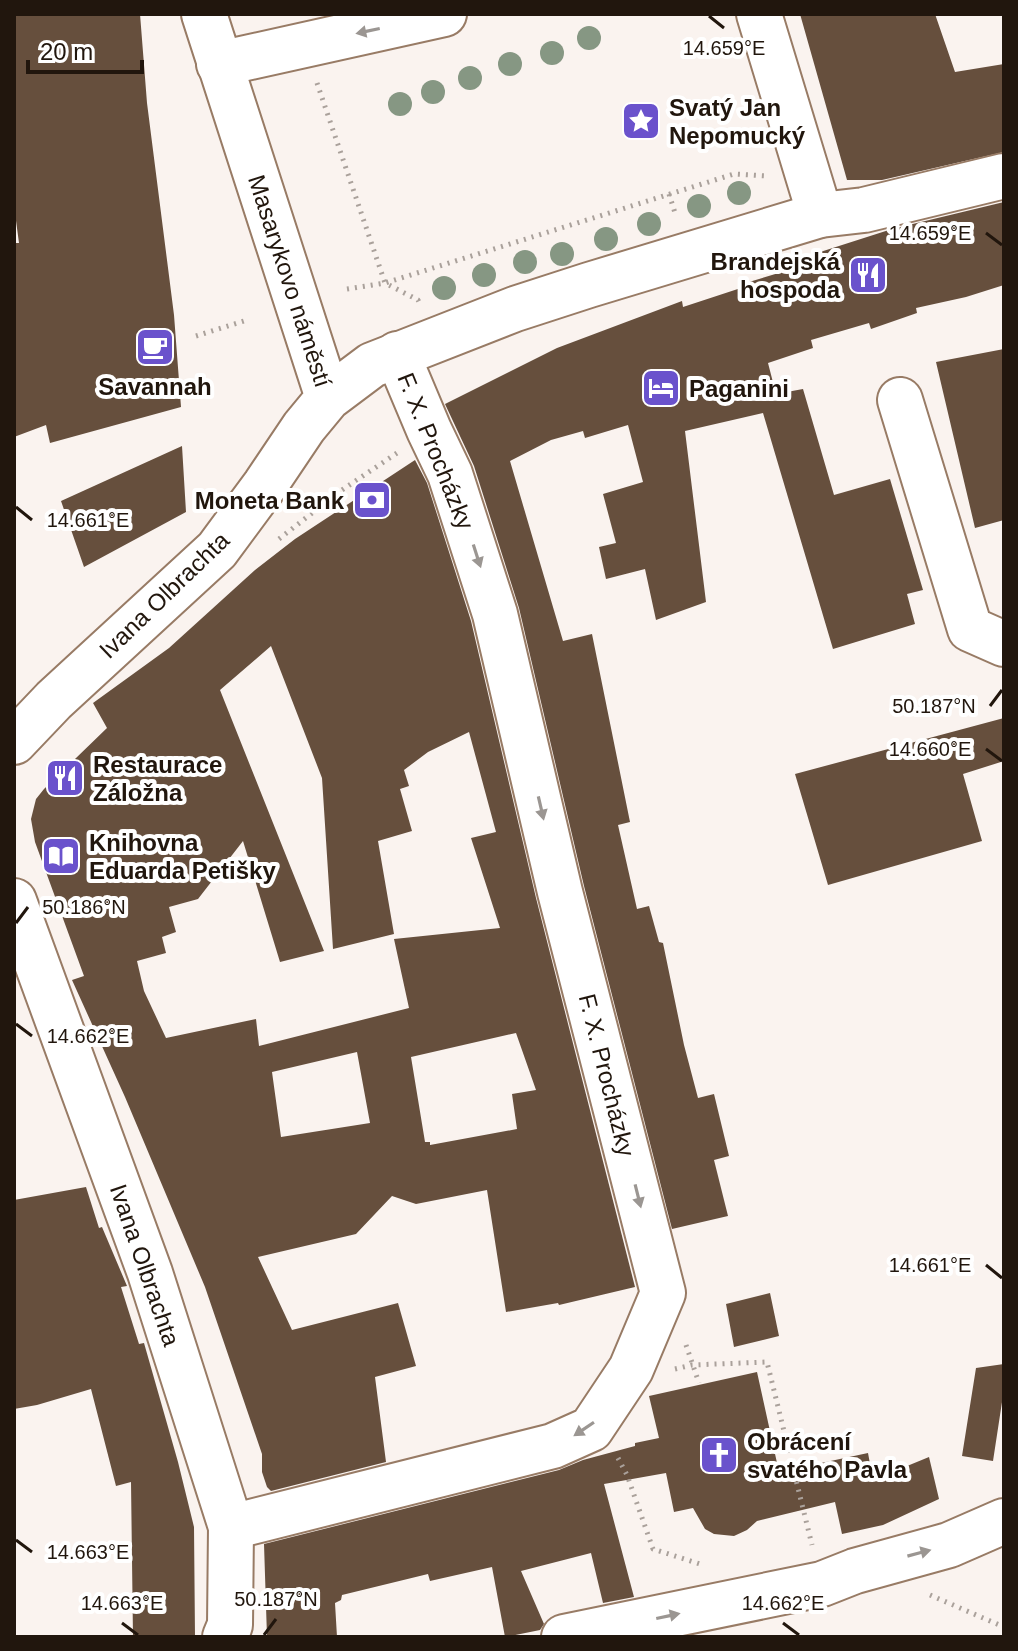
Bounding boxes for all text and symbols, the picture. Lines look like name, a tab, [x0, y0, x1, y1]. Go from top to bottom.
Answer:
scale bar	[28, 24, 142, 74]
one-way arrow	[355, 25, 380, 38]
text: 14.659°E	[683, 37, 765, 59]
text: 20 m	[40, 38, 93, 65]
place label: Svatý Jan Nepomucký	[669, 94, 806, 149]
place icon: Svatý Jan Nepomucký	[620, 100, 662, 142]
street label: Masarykovo náměstí	[243, 172, 337, 391]
text: 14.659°E	[889, 222, 971, 244]
place label: Brandejská hospoda	[711, 248, 841, 303]
restaurant icon: Brandejská hospoda	[847, 254, 889, 296]
cafe icon: Savannah	[134, 326, 176, 368]
hotel icon: Paganini	[640, 367, 682, 409]
street label: F. X. Procházky	[392, 369, 480, 533]
place label: Savannah	[98, 373, 212, 400]
place label: Paganini	[689, 375, 789, 402]
bank icon: Moneta Bank	[351, 479, 393, 521]
place label: Moneta Bank	[195, 487, 345, 514]
text: 14.661°E	[47, 509, 129, 531]
street label: Ivana Olbrachta	[94, 526, 235, 664]
one-way arrow	[471, 544, 484, 568]
text: 50.187°N	[892, 695, 976, 717]
text: 14.660°E	[889, 738, 971, 760]
place label: Restaurace Záložna	[93, 751, 222, 806]
restaurant icon: Restaurace Záložna	[44, 757, 86, 799]
one-way arrow	[535, 796, 548, 821]
place label: Knihovna Eduarda Petišky	[89, 829, 276, 884]
library icon: Knihovna Eduarda Petišky	[40, 835, 82, 877]
text: 50.186°N	[42, 896, 126, 918]
street label: F. X. Procházky	[574, 991, 640, 1159]
text: 14.662°E	[47, 1025, 129, 1047]
street label: Ivana Olbrachta	[105, 1181, 186, 1350]
one-way arrow	[632, 1184, 644, 1209]
text: 14.661°E	[889, 1254, 971, 1276]
one-way arrow	[573, 1421, 595, 1437]
place label: Obrácení svatého Pavla	[747, 1428, 908, 1483]
church icon: Obrácení svatého Pavla	[698, 1434, 740, 1476]
text: 14.663°E	[47, 1541, 129, 1563]
one-way arrow	[908, 1546, 932, 1559]
text: 50.187°N	[234, 1588, 318, 1610]
text: 14.663°E	[81, 1592, 163, 1614]
text: 14.662°E	[742, 1592, 824, 1614]
one-way arrow	[655, 1609, 680, 1622]

